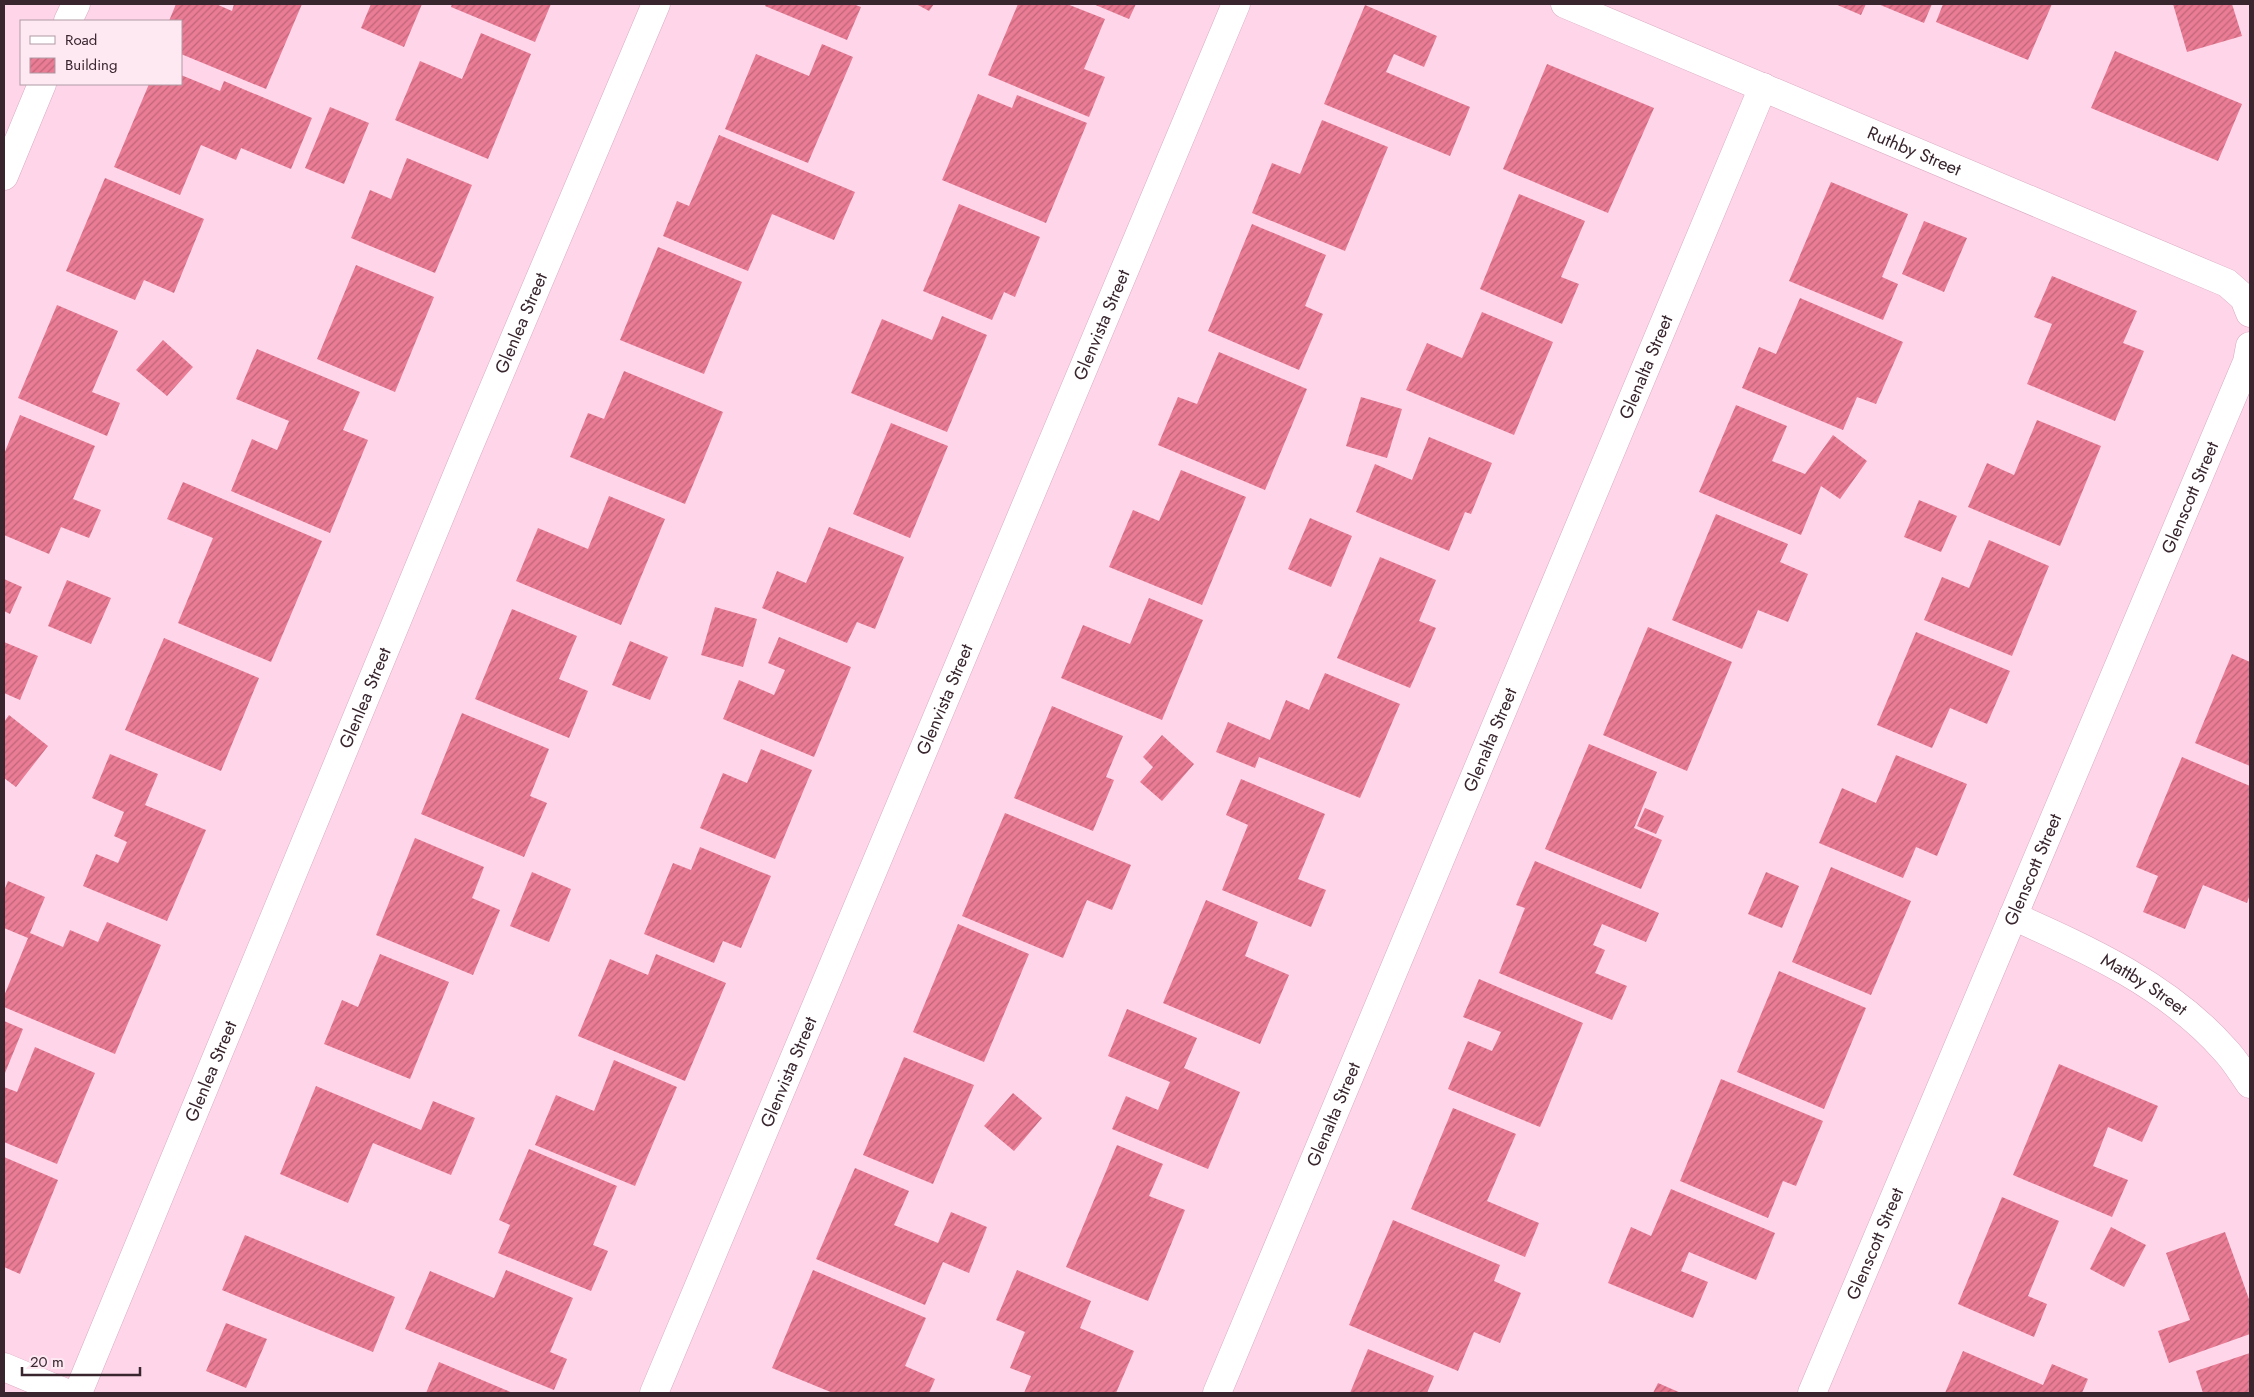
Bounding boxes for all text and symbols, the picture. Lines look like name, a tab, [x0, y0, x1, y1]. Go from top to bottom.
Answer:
legend	[20, 20, 182, 85]
text: Road	[65, 29, 97, 51]
text: Building	[65, 54, 117, 76]
street label: Ruthby Street	[1863, 120, 1966, 183]
street label: Glenvista Street	[1067, 265, 1137, 384]
street label: Glenlea Street	[488, 268, 554, 378]
street label: Glenalta Street	[1613, 310, 1680, 423]
street label: Glenscott Street	[2155, 437, 2225, 558]
street label: Glenvista Street	[910, 639, 980, 759]
street label: Glenlea Street	[333, 643, 398, 752]
street label: Glenalta Street	[1457, 683, 1524, 796]
street label: Glenscott Street	[1998, 809, 2068, 930]
street label: Mattby Street	[2096, 947, 2193, 1022]
street label: Glenvista Street	[754, 1012, 824, 1131]
street label: Glenlea Street	[178, 1016, 244, 1126]
street label: Glenalta Street	[1300, 1058, 1367, 1171]
street label: Glenscott Street	[1840, 1183, 1910, 1304]
scale bar	[22, 1344, 140, 1376]
text: 20 m	[30, 1351, 64, 1373]

